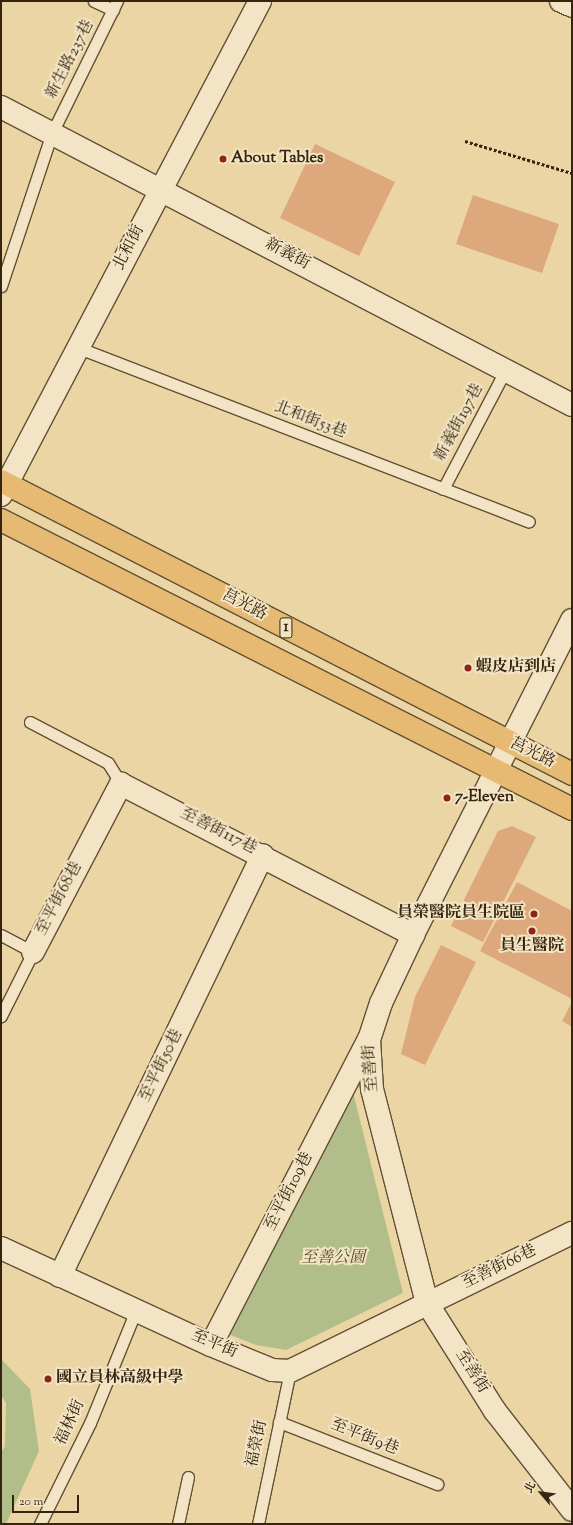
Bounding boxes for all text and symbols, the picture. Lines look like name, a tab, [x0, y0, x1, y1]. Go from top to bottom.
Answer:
street label: 新生路237巷	[43, 17, 99, 103]
place label: About Tables	[231, 149, 323, 169]
marker: About Tables	[218, 154, 228, 164]
street label: 北和街	[111, 222, 149, 274]
street label: 新義街	[261, 235, 313, 275]
street label: 新義街197巷	[432, 381, 488, 465]
street label: 北和街53巷	[271, 398, 349, 444]
street label: 莒光路	[218, 587, 270, 625]
road number: 1	[279, 615, 293, 641]
place label: 蝦皮店到店	[476, 658, 556, 678]
marker: 蝦皮店到店	[463, 663, 473, 673]
street label: 莒光路	[506, 735, 558, 773]
place label: 7-Eleven	[455, 788, 514, 808]
marker: 7-Eleven	[442, 793, 452, 803]
street label: 至善街117巷	[177, 805, 259, 859]
street label: 至平街68巷	[33, 859, 87, 939]
place label: 員榮醫院員生院區	[397, 904, 525, 924]
marker: 員榮醫院員生院區	[528, 908, 540, 920]
marker: 員生醫院	[527, 926, 537, 936]
place label: 員生醫院	[500, 937, 564, 957]
street label: 至平街50巷	[136, 1027, 188, 1105]
street label: 至善街	[361, 1043, 383, 1093]
street label: 至平街109巷	[262, 1150, 318, 1234]
street label: 至善街66巷	[460, 1242, 540, 1294]
park label: 至善公園	[301, 1249, 365, 1269]
street label: 至平街	[188, 1327, 240, 1363]
street label: 至善街	[450, 1347, 492, 1397]
place label: 國立員林高級中學	[56, 1369, 184, 1389]
marker: 國立員林高級中學	[43, 1374, 53, 1384]
street label: 福林街	[52, 1397, 90, 1449]
street label: 至平街9巷	[327, 1416, 401, 1460]
street label: 福榮街	[244, 1419, 272, 1469]
north arrow	[521, 1473, 561, 1513]
text: 北	[521, 1479, 540, 1496]
scale bar	[14, 1487, 81, 1513]
text: 20 m	[19, 1493, 43, 1511]

